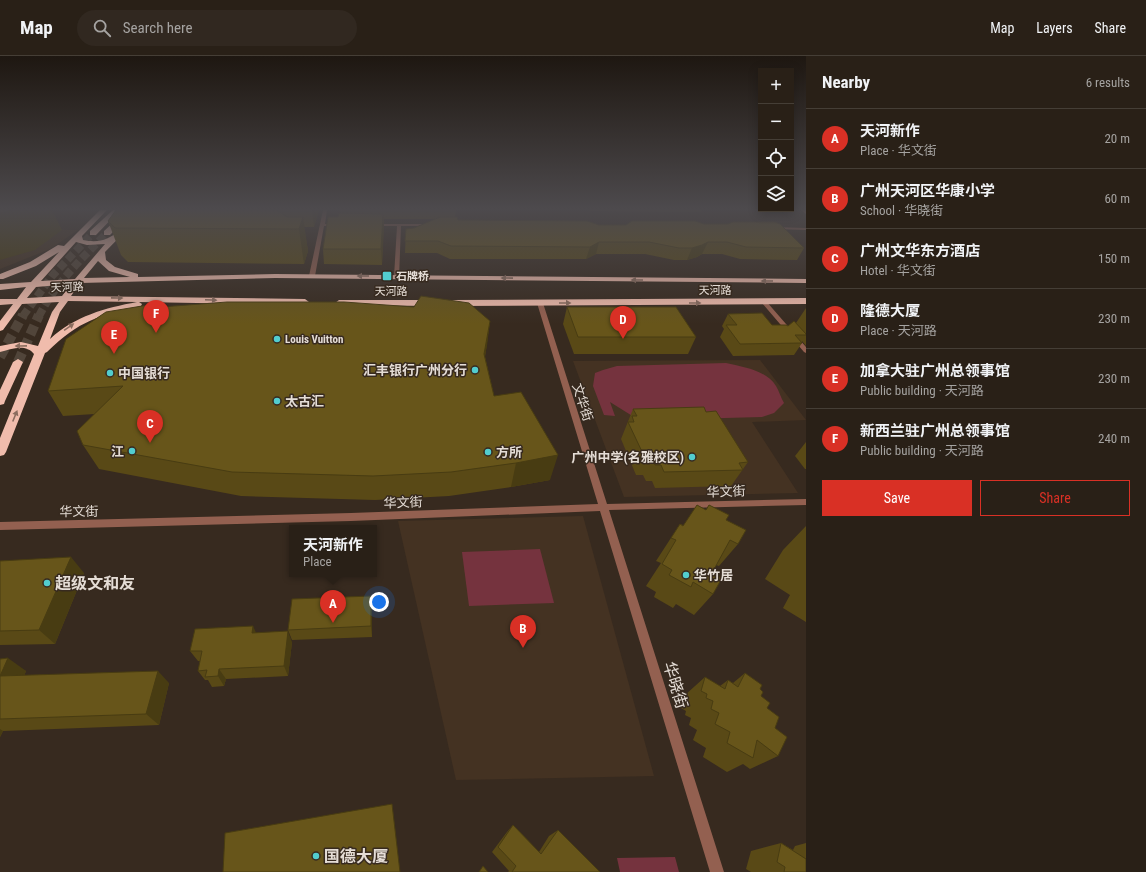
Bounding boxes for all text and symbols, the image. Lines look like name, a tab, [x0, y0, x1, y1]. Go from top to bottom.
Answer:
search box	[77, 10, 357, 46]
text: Map	[20, 16, 53, 39]
icon: search	[91, 17, 113, 39]
text: Search here	[123, 19, 193, 37]
text: Map	[990, 20, 1014, 36]
text: Layers	[1036, 20, 1073, 36]
text: Share	[1095, 20, 1126, 36]
map controls	[758, 68, 794, 212]
button: +	[758, 68, 794, 104]
text: Nearby	[822, 72, 870, 92]
text: 6 results	[1086, 75, 1130, 90]
button: −	[758, 104, 794, 140]
text: 天河新作	[860, 122, 920, 140]
text: A	[831, 131, 839, 146]
text: 20 m	[1104, 131, 1130, 146]
button: locate	[758, 140, 794, 176]
text: Place · 华文街	[860, 143, 937, 158]
button: layers	[758, 176, 794, 212]
text: 广州天河区华康小学	[860, 182, 995, 200]
text: B	[831, 191, 839, 206]
text: 60 m	[1104, 191, 1130, 206]
text: School · 华晓街	[860, 203, 943, 218]
text: 广州文华东方酒店	[860, 242, 980, 260]
text: C	[831, 251, 839, 266]
text: 150 m	[1098, 251, 1130, 266]
text: Hotel · 华文街	[860, 263, 936, 278]
marker: 石牌桥	[381, 270, 393, 282]
place label: 石牌桥	[396, 270, 429, 283]
one-way arrow	[356, 273, 369, 279]
one-way arrow	[500, 275, 513, 281]
one-way arrow	[630, 277, 643, 283]
one-way arrow	[760, 278, 773, 284]
street label: 天河路	[50, 280, 84, 295]
street label: 天河路	[699, 284, 732, 297]
street label: 天河路	[375, 285, 408, 298]
one-way arrow	[111, 295, 123, 302]
one-way arrow	[205, 297, 217, 304]
pin: F	[143, 300, 169, 333]
one-way arrow	[559, 300, 572, 306]
one-way arrow	[689, 300, 702, 306]
text: 隆德大厦	[860, 302, 920, 320]
pin: D	[610, 306, 636, 339]
text: D	[831, 311, 839, 326]
text: 230 m	[1098, 311, 1130, 326]
pin: E	[101, 321, 127, 354]
one-way arrow	[63, 323, 74, 331]
text: Place · 天河路	[860, 323, 937, 338]
place label: Louis Vuitton	[285, 333, 343, 346]
marker: Louis Vuitton	[272, 334, 282, 344]
one-way arrow	[15, 342, 28, 349]
text: 加拿大驻广州总领事馆	[860, 362, 1010, 380]
place label: 汇丰银行广州分行	[363, 363, 467, 378]
marker: 汇丰银行广州分行	[470, 365, 480, 375]
place label: 中国银行	[118, 366, 170, 381]
marker: 中国银行	[105, 368, 115, 378]
text: E	[832, 371, 838, 386]
text: 230 m	[1098, 371, 1130, 386]
street label: 文华街	[569, 381, 596, 423]
text: Public building · 天河路	[860, 383, 984, 398]
place label: 太古汇	[285, 394, 324, 409]
marker: 太古汇	[272, 396, 282, 406]
one-way arrow	[12, 409, 18, 421]
pin: C	[137, 410, 163, 443]
text: 新西兰驻广州总领事馆	[860, 422, 1010, 440]
text: F	[832, 431, 838, 446]
text: 240 m	[1098, 431, 1130, 446]
text: Public building · 天河路	[860, 443, 984, 458]
place label: 江	[111, 444, 124, 459]
place label: 方所	[496, 445, 522, 460]
marker: 江	[127, 446, 137, 456]
marker: 方所	[483, 447, 493, 457]
place label: 广州中学(名雅校区)	[572, 450, 684, 465]
marker: 广州中学(名雅校区)	[687, 452, 697, 462]
button: Save	[822, 480, 972, 516]
button: Share	[980, 480, 1130, 516]
street label: 华文街	[706, 483, 746, 500]
street label: 华文街	[383, 494, 423, 511]
street label: 华文街	[59, 504, 99, 519]
popup	[289, 525, 377, 577]
text: 天河新作	[303, 536, 363, 554]
text: Place	[303, 554, 332, 569]
place label: 华竹居	[694, 568, 733, 583]
marker: 华竹居	[681, 570, 691, 580]
place label: 超级文和友	[55, 574, 135, 593]
marker: 超级文和友	[42, 578, 52, 588]
pin: A	[320, 590, 346, 623]
your location	[369, 592, 389, 612]
pin: B	[510, 615, 536, 648]
street label: 华晓街	[659, 659, 692, 711]
place label: 国德大厦	[324, 847, 388, 866]
marker: 国德大厦	[311, 851, 321, 861]

